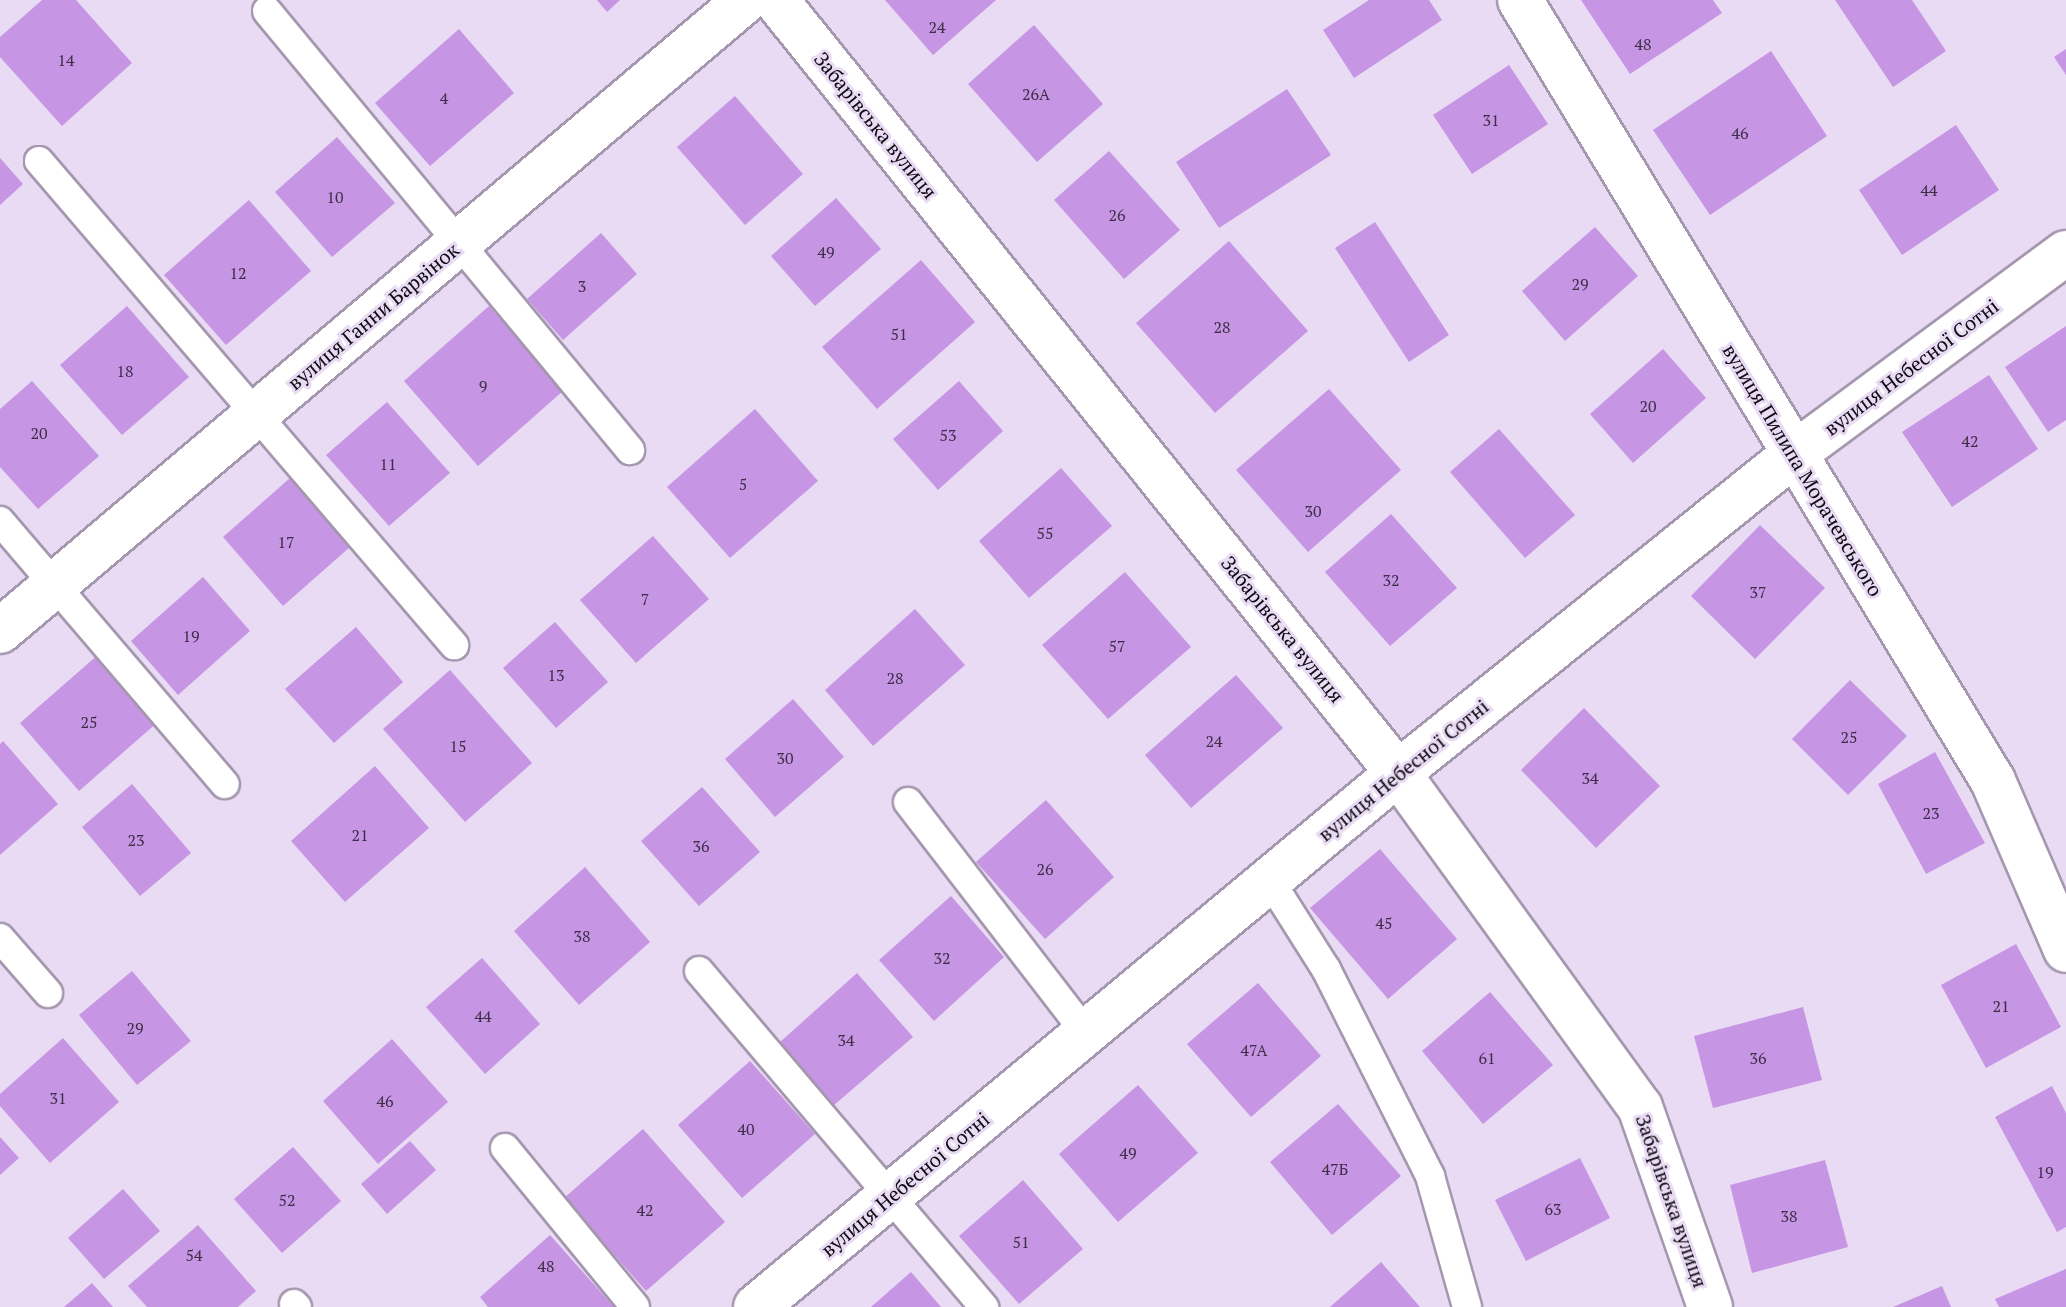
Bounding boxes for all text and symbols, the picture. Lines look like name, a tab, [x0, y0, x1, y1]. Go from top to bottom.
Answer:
house number: 24	[928, 17, 946, 37]
house number: 48	[1634, 34, 1652, 54]
street label: Забарівська вулиця	[810, 47, 942, 203]
house number: 14	[57, 50, 75, 70]
house number: 26А	[1022, 84, 1050, 104]
house number: 4	[440, 88, 448, 108]
house number: 31	[1482, 110, 1500, 130]
house number: 46	[1731, 123, 1749, 143]
house number: 44	[1920, 180, 1938, 200]
house number: 10	[326, 187, 344, 207]
house number: 26	[1108, 205, 1126, 225]
street label: вулиця Ганни Барвінок	[282, 237, 464, 395]
house number: 49	[817, 242, 835, 262]
house number: 12	[229, 263, 247, 283]
house number: 29	[1571, 274, 1589, 294]
house number: 3	[578, 276, 586, 296]
street label: вулиця Небесної Сотні	[1819, 294, 2003, 440]
house number: 28	[1213, 317, 1231, 337]
house number: 51	[890, 324, 908, 344]
street label: вулиця Пилипа Морачевського	[1718, 339, 1888, 601]
house number: 18	[116, 361, 134, 381]
house number: 9	[479, 376, 487, 396]
house number: 20	[1639, 396, 1657, 416]
house number: 20	[30, 423, 48, 443]
house number: 53	[939, 425, 957, 445]
house number: 42	[1961, 431, 1979, 451]
house number: 11	[379, 454, 397, 474]
house number: 5	[739, 474, 747, 494]
house number: 30	[1304, 501, 1322, 521]
house number: 55	[1036, 523, 1054, 543]
house number: 17	[277, 532, 295, 552]
street label: Забарівська вулиця	[1217, 551, 1349, 707]
house number: 32	[1382, 570, 1400, 590]
house number: 37	[1749, 582, 1767, 602]
house number: 7	[641, 589, 649, 609]
house number: 19	[182, 626, 200, 646]
house number: 57	[1108, 636, 1126, 656]
house number: 13	[547, 665, 565, 685]
house number: 28	[886, 668, 904, 688]
street label: вулиця Небесної Сотні	[1313, 694, 1493, 846]
house number: 25	[80, 712, 98, 732]
house number: 25	[1840, 727, 1858, 747]
house number: 24	[1205, 731, 1223, 751]
house number: 15	[449, 736, 467, 756]
house number: 30	[776, 748, 794, 768]
house number: 34	[1581, 768, 1599, 788]
house number: 23	[1922, 803, 1940, 823]
house number: 21	[351, 825, 369, 845]
house number: 23	[127, 830, 145, 850]
house number: 36	[692, 836, 710, 856]
house number: 26	[1036, 859, 1054, 879]
house number: 45	[1375, 913, 1393, 933]
house number: 38	[573, 926, 591, 946]
house number: 32	[933, 948, 951, 968]
house number: 21	[1992, 996, 2010, 1016]
house number: 44	[474, 1006, 492, 1026]
house number: 29	[126, 1018, 144, 1038]
house number: 34	[837, 1030, 855, 1050]
house number: 47А	[1241, 1040, 1267, 1060]
house number: 61	[1478, 1048, 1496, 1068]
house number: 36	[1749, 1048, 1767, 1068]
house number: 31	[49, 1088, 67, 1108]
house number: 46	[376, 1091, 394, 1111]
street label: вулиця Небесної Сотні	[816, 1107, 994, 1261]
street label: Забарівська вулиця	[1631, 1111, 1713, 1291]
house number: 40	[737, 1119, 755, 1139]
house number: 49	[1119, 1143, 1137, 1163]
house number: 47Б	[1322, 1159, 1348, 1179]
house number: 19	[2036, 1162, 2054, 1182]
house number: 52	[278, 1190, 296, 1210]
house number: 63	[1544, 1199, 1562, 1219]
house number: 42	[636, 1200, 654, 1220]
house number: 38	[1780, 1206, 1798, 1226]
house number: 51	[1012, 1232, 1030, 1252]
house number: 54	[185, 1245, 203, 1265]
house number: 48	[537, 1256, 555, 1276]

